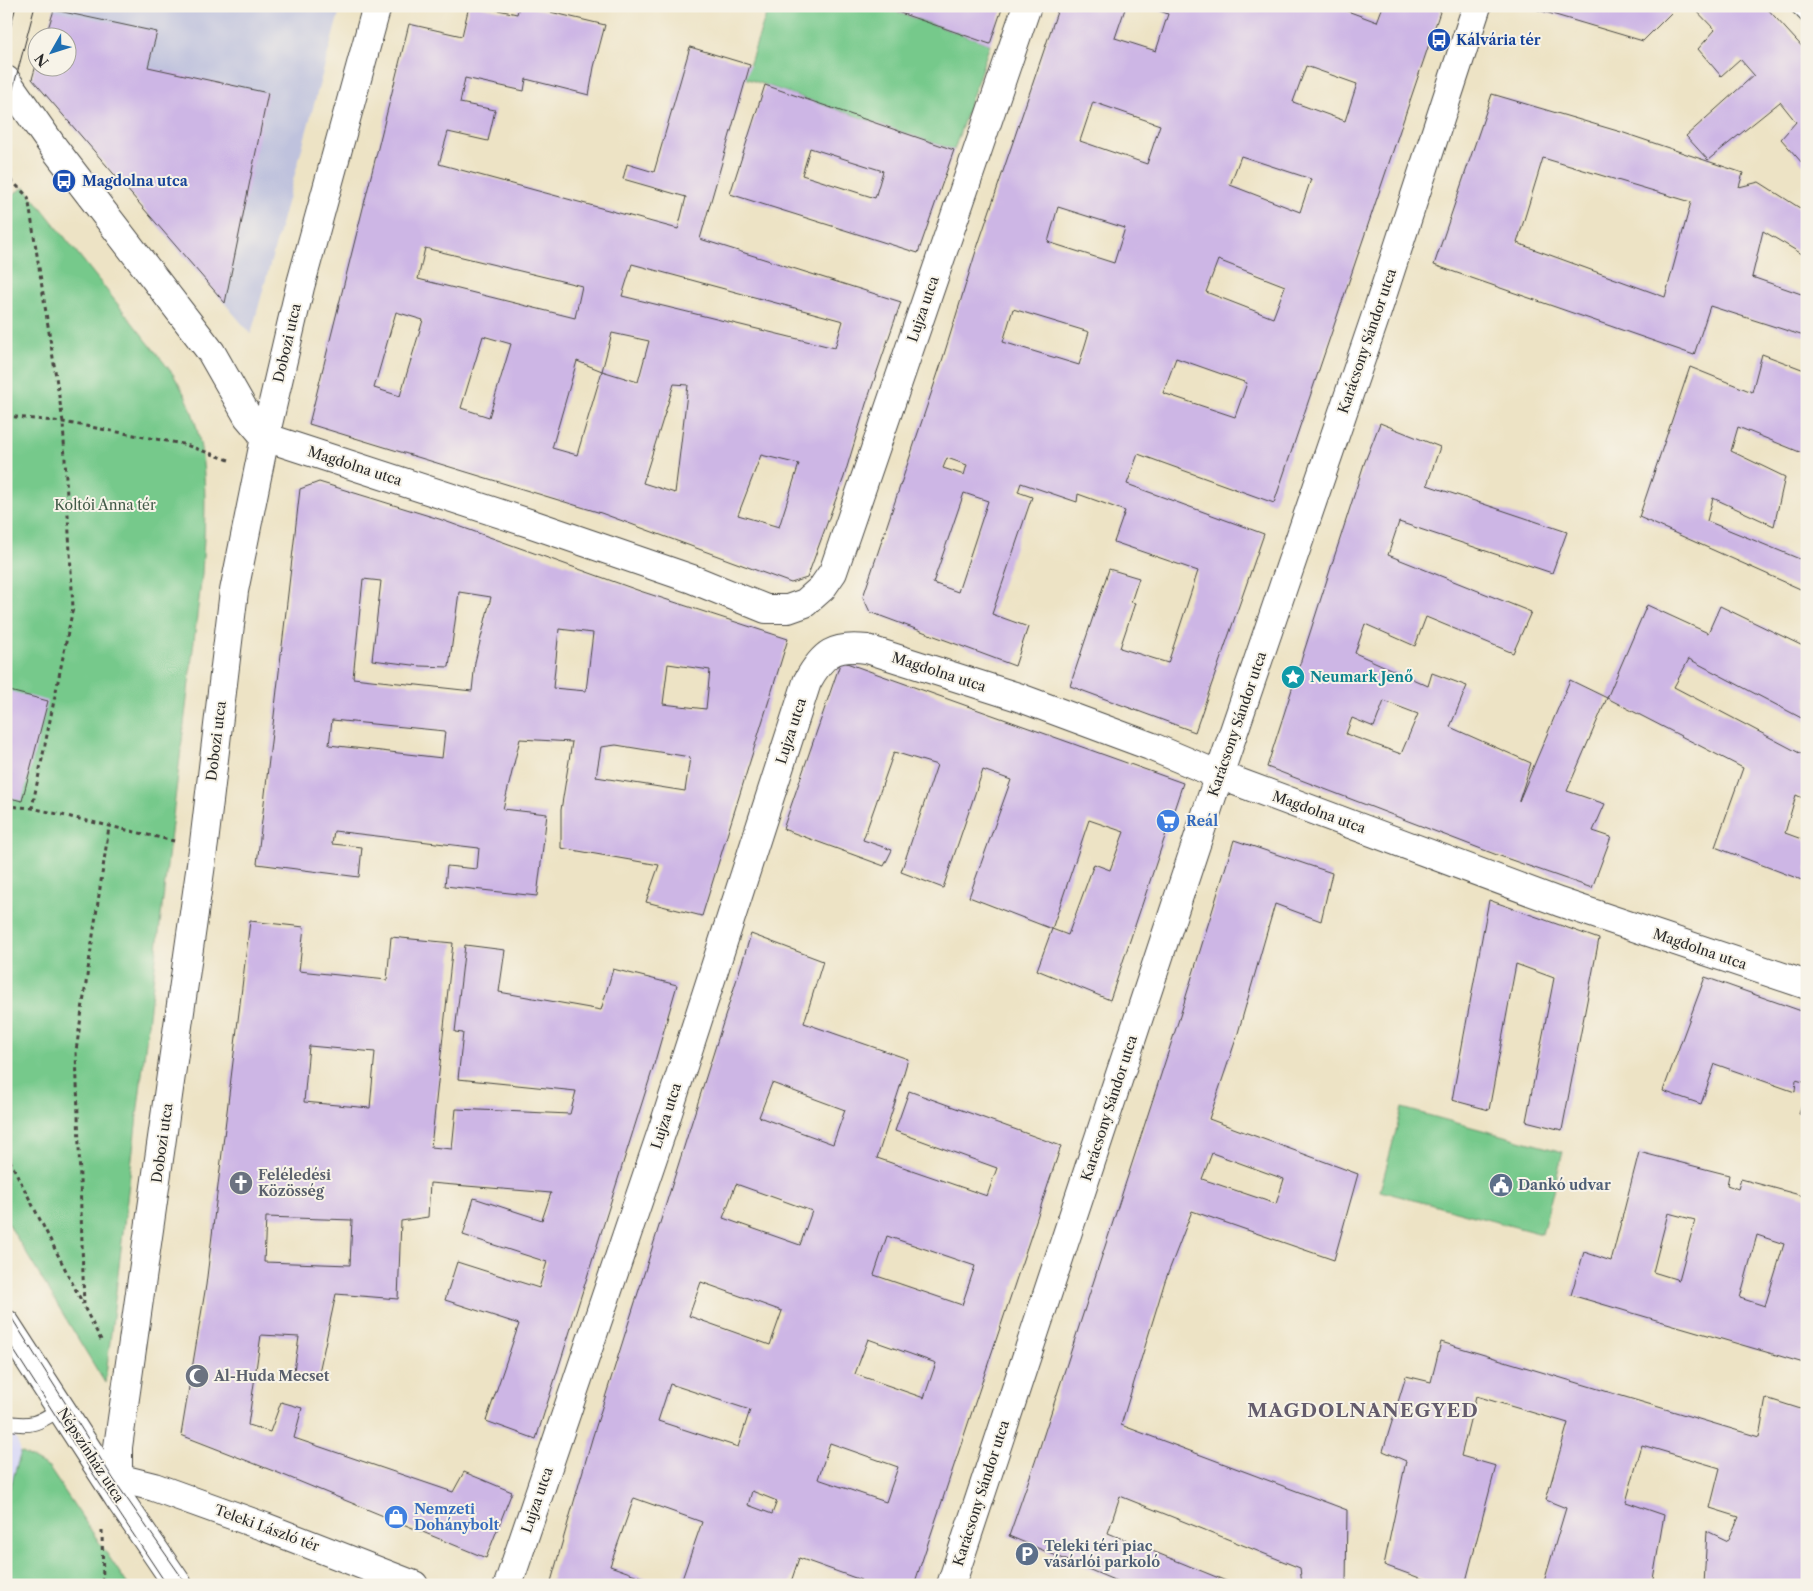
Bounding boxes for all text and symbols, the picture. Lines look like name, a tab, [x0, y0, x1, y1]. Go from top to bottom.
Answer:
bus stop icon: Kálvária tér	[1426, 27, 1452, 53]
north arrow	[28, 28, 78, 78]
place label: Kálvária tér	[1456, 31, 1541, 49]
text: N	[31, 50, 53, 71]
bus stop icon: Magdolna utca	[51, 168, 77, 194]
place label: Magdolna utca	[82, 172, 189, 190]
street label: Karácsony Sándor utca	[1334, 266, 1400, 416]
street label: Lujza utca	[903, 273, 943, 344]
street label: Dobozi utca	[269, 301, 305, 384]
street label: Magdolna utca	[306, 442, 405, 490]
park label: Koltói Anna tér	[54, 496, 156, 514]
street label: Magdolna utca	[890, 648, 989, 696]
street label: Karácsony Sándor utca	[1204, 649, 1270, 799]
place icon: Neumark Jenő	[1280, 664, 1306, 690]
place label: Neumark Jenő	[1310, 668, 1413, 686]
street label: Lujza utca	[772, 695, 810, 766]
street label: Dobozi utca	[202, 699, 230, 782]
street label: Magdolna utca	[1270, 787, 1369, 837]
supermarket icon: Reál	[1155, 808, 1181, 834]
place label: Reál	[1186, 812, 1218, 830]
street label: Magdolna utca	[1651, 925, 1750, 974]
street label: Karácsony Sándor utca	[1077, 1032, 1141, 1183]
street label: Lujza utca	[647, 1080, 685, 1151]
street label: Dobozi utca	[147, 1101, 177, 1184]
place label: Feléledési Közösség	[258, 1166, 331, 1200]
church icon: Feléledési Közösség	[228, 1170, 254, 1196]
public building icon: Dankó udvar	[1488, 1172, 1514, 1198]
place label: Dankó udvar	[1518, 1176, 1611, 1194]
mosque icon: Al-Huda Mecset	[184, 1363, 210, 1389]
place label: Al-Huda Mecset	[213, 1367, 330, 1385]
district label: MAGDOLNANEGYED	[1247, 1399, 1479, 1422]
street label: Népszínház utca	[54, 1404, 129, 1506]
street label: Karácsony Sándor utca	[949, 1417, 1013, 1568]
street label: Lujza utca	[517, 1464, 557, 1535]
place label: Nemzeti Dohánybolt	[414, 1500, 500, 1534]
street label: Teleki László tér	[212, 1501, 322, 1555]
shop icon: Nemzeti Dohánybolt	[383, 1504, 409, 1530]
place label: Teleki téri piac vásárlói parkoló	[1043, 1537, 1160, 1571]
parking icon: Teleki téri piac vásárlói parkoló	[1014, 1541, 1040, 1567]

